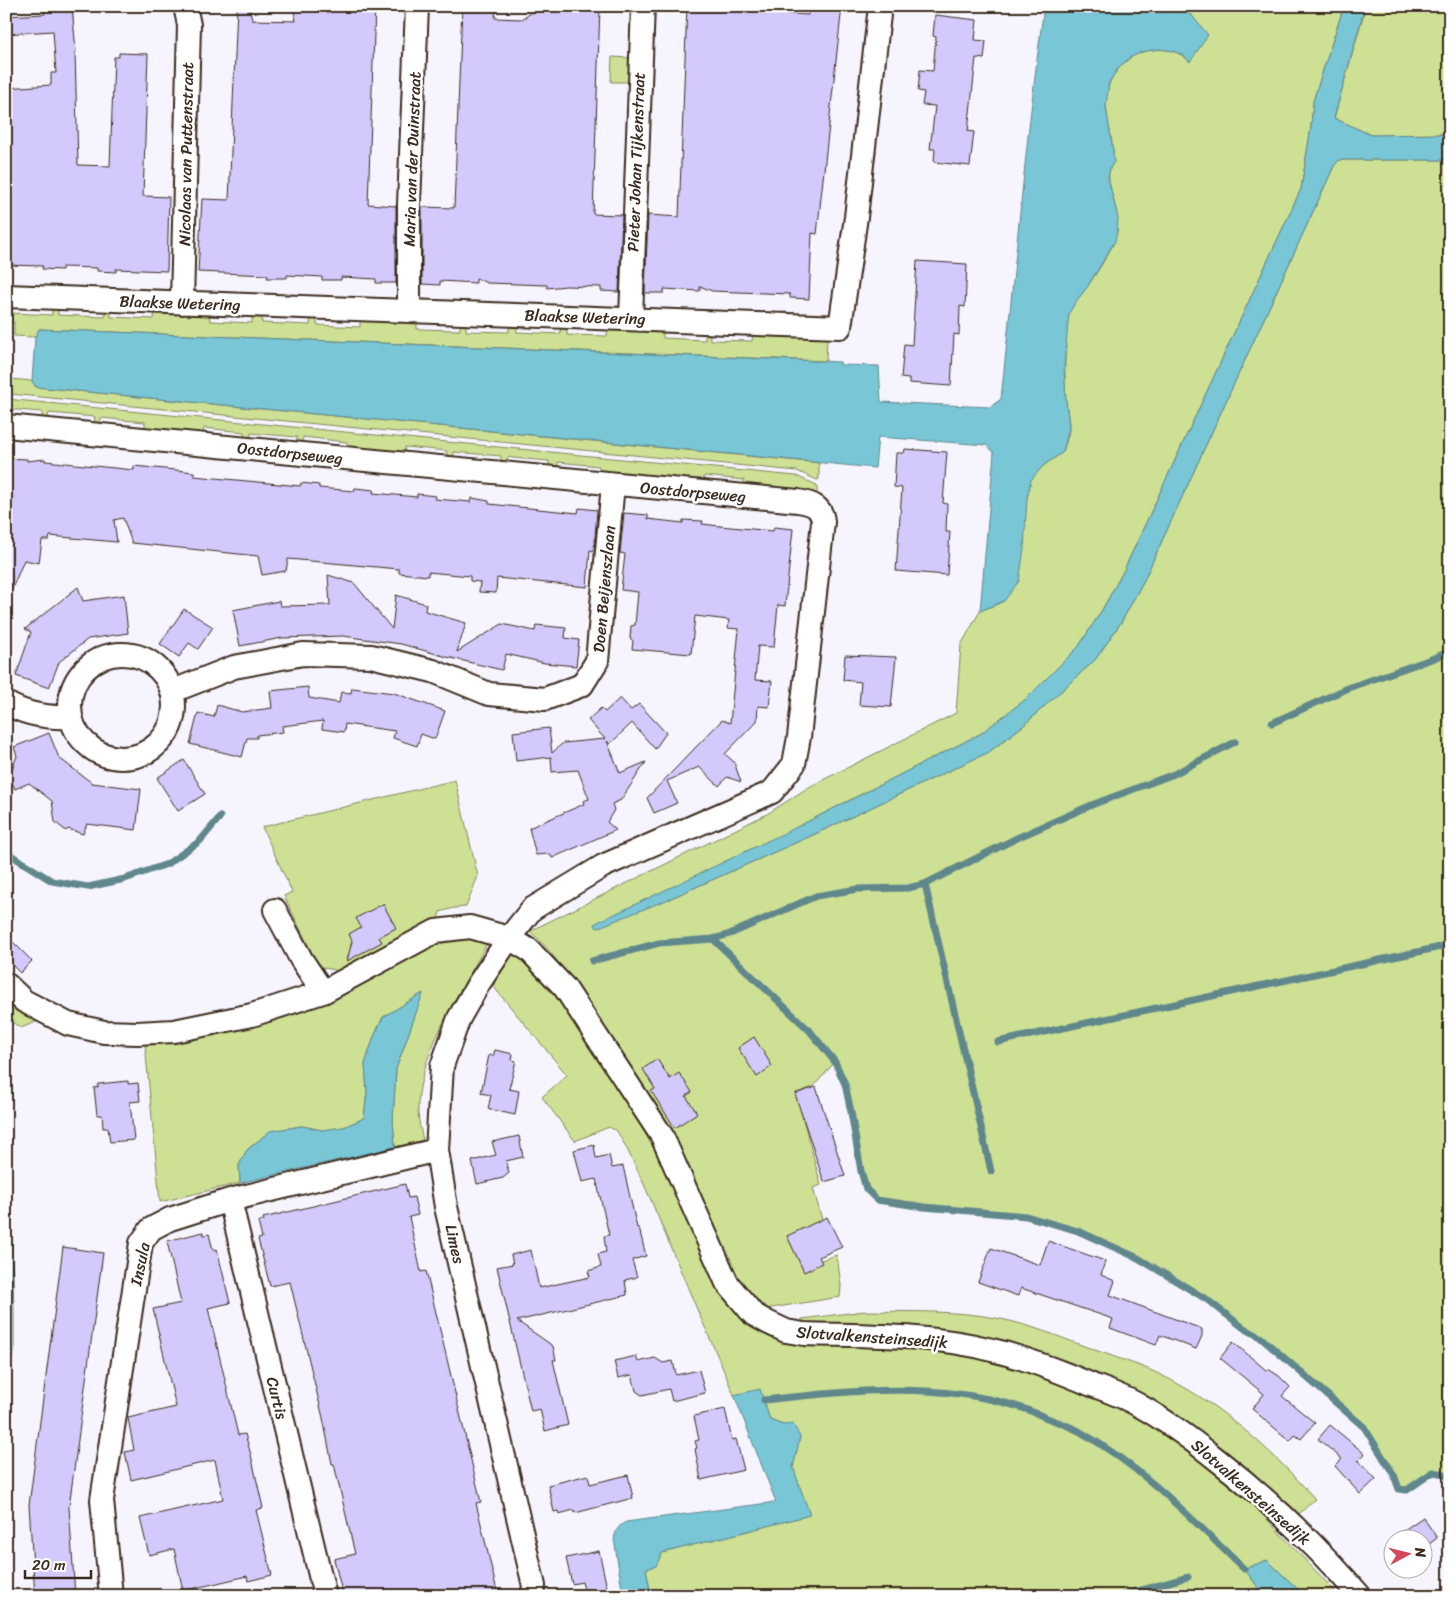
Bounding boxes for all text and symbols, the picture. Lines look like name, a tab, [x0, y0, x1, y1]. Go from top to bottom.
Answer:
street label: Nicolaas van Puttenstraat	[170, 62, 202, 246]
street label: Maria van der Duinstraat	[394, 71, 430, 247]
street label: Pieter Johan Tijkenstraat	[618, 72, 654, 252]
street label: Blaakse Wetering	[119, 286, 241, 320]
street label: Blaakse Wetering	[524, 300, 646, 334]
street label: Oostdorpseweg	[236, 433, 344, 473]
street label: Oostdorpseweg	[639, 473, 747, 511]
street label: Doen Beijenszlaan	[584, 524, 624, 654]
street label: Limes	[436, 1221, 474, 1267]
street label: Insula	[121, 1239, 159, 1289]
street label: Slotvalkensteinsedijk	[795, 1317, 949, 1357]
street label: Curtis	[258, 1374, 296, 1423]
street label: Slotvalkensteinsedijk	[1184, 1431, 1318, 1553]
north arrow	[1384, 1530, 1434, 1580]
text: N	[1407, 1545, 1433, 1559]
scale bar	[25, 1547, 91, 1579]
text: 20 m	[32, 1552, 66, 1578]

